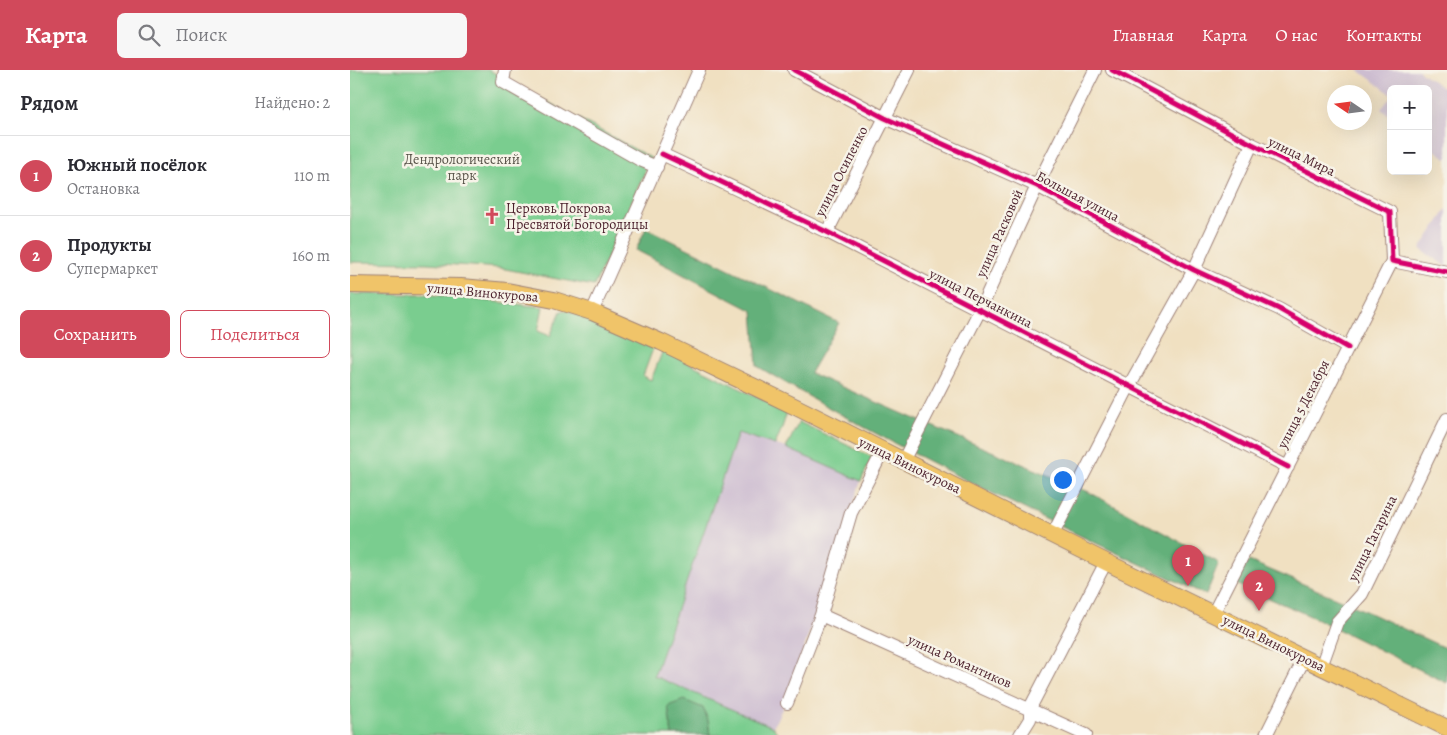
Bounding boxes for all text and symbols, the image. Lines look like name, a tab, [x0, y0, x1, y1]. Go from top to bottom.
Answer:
search box	[117, 13, 467, 58]
text: Карта	[25, 19, 87, 51]
icon: search	[135, 21, 163, 49]
text: Поиск	[175, 22, 227, 48]
text: Главная	[1113, 23, 1174, 47]
text: Карта	[1202, 23, 1247, 47]
text: О нас	[1275, 23, 1318, 47]
text: Контакты	[1346, 23, 1422, 47]
north arrow	[1327, 85, 1372, 130]
map controls	[1387, 85, 1432, 175]
button: +	[1387, 85, 1432, 130]
text: Рядом	[20, 89, 78, 117]
text: Найдено: 2	[254, 92, 330, 114]
street label: улица Осипенко	[810, 123, 872, 221]
button: −	[1387, 130, 1432, 175]
street label: улица Мира	[1264, 132, 1339, 181]
park label: Дендрологический парк	[404, 150, 520, 185]
text: Южный посёлок	[67, 152, 207, 178]
text: 1	[33, 165, 39, 187]
text: 110 m	[294, 165, 330, 187]
street label: Большая улица	[1033, 167, 1123, 227]
text: Остановка	[67, 178, 140, 200]
street label: улица Расковой	[971, 186, 1027, 281]
place label: Церковь Покрова Пресвятой Богородицы	[506, 199, 648, 234]
church icon: Церковь Покрова Пресвятой Богородицы	[482, 206, 502, 226]
text: Продукты	[67, 232, 152, 258]
text: 2	[32, 245, 40, 267]
text: 160 m	[292, 245, 330, 267]
text: Супермаркет	[67, 258, 158, 280]
street label: улица Перчанкина	[925, 264, 1036, 333]
street label: улица Винокурова	[426, 278, 540, 307]
button: Сохранить	[20, 310, 170, 358]
button: Поделиться	[180, 310, 330, 358]
street label: улица 5 Декабря	[1272, 356, 1334, 453]
street label: улица Винокурова	[855, 432, 964, 499]
your location	[1050, 467, 1076, 493]
street label: улица Гагарина	[1343, 492, 1402, 585]
pin: 1	[1172, 545, 1204, 586]
pin: 2	[1243, 570, 1275, 611]
street label: улица Винокурова	[1219, 610, 1328, 677]
street label: улица Романтиков	[904, 630, 1015, 693]

